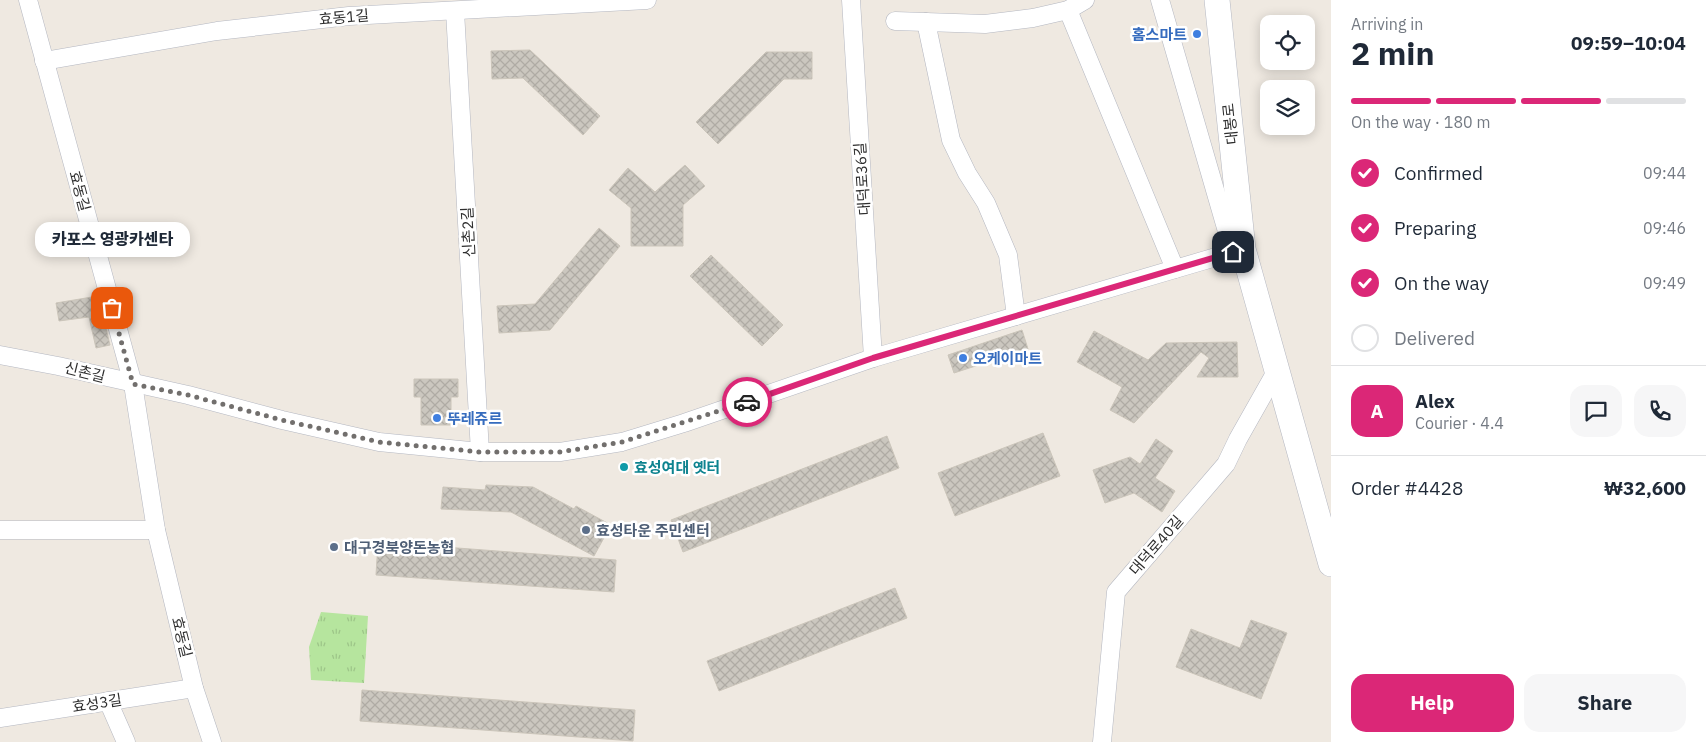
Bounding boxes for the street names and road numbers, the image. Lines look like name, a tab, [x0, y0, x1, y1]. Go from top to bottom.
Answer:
street label: 효동1길	[318, 5, 370, 29]
street label: 대봉로	[1218, 102, 1242, 146]
street label: 대덕로36길	[850, 142, 874, 216]
street label: 효동길	[65, 169, 95, 213]
street label: 신촌2길	[457, 206, 479, 258]
street label: 신촌길	[63, 358, 107, 386]
street label: 대덕로40길	[1125, 511, 1187, 579]
street label: 효동길	[168, 615, 196, 659]
street label: 효성3길	[71, 690, 123, 716]

